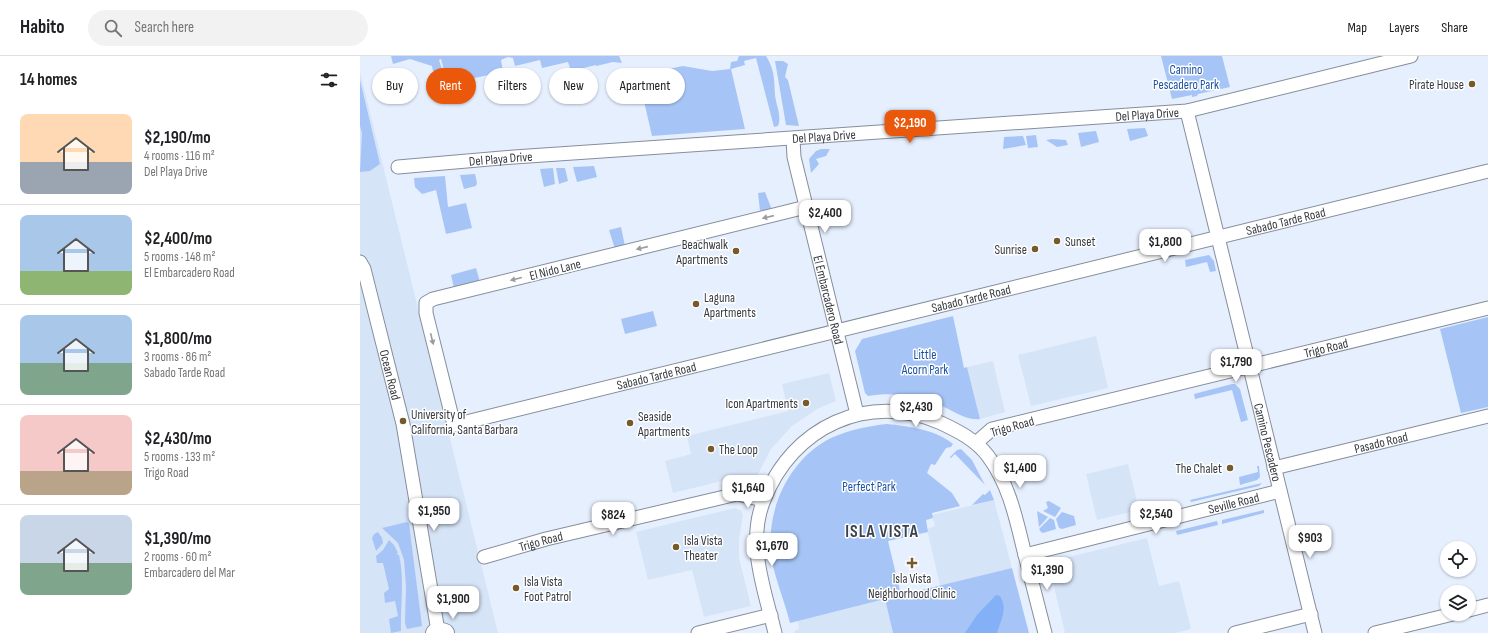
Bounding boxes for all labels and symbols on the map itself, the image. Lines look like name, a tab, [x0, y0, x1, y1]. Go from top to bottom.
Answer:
park label: Camino Pescadero Park	[1153, 62, 1219, 93]
place label: Pirate House	[1409, 77, 1464, 93]
marker: Pirate House	[1467, 79, 1477, 89]
street label: Del Playa Drive	[1115, 105, 1179, 125]
pin: $2,190	[877, 110, 943, 144]
street label: Del Playa Drive	[792, 127, 856, 147]
street label: Del Playa Drive	[468, 149, 533, 170]
pin: $2,400	[792, 200, 858, 234]
street label: Sabado Tarde Road	[1244, 204, 1327, 239]
one-way arrow	[762, 214, 774, 220]
pin: $1,800	[1132, 229, 1198, 263]
place label: Sunset	[1065, 234, 1095, 250]
marker: Sunset	[1052, 236, 1062, 246]
place label: Beachwalk Apartments	[675, 237, 728, 268]
place label: Sunrise	[994, 242, 1027, 258]
marker: Sunrise	[1030, 244, 1040, 254]
one-way arrow	[636, 245, 648, 251]
marker: Beachwalk Apartments	[731, 246, 741, 256]
street label: El Embarcadero Road	[809, 254, 847, 346]
street label: El Nido Lane	[528, 256, 583, 284]
one-way arrow	[509, 276, 521, 282]
street label: Sabado Tarde Road	[930, 282, 1013, 316]
place label: Laguna Apartments	[703, 290, 756, 321]
marker: Laguna Apartments	[691, 299, 701, 309]
one-way arrow	[430, 333, 436, 345]
street label: Trigo Road	[1303, 335, 1350, 362]
park label: Little Acorn Park	[901, 347, 948, 378]
street label: Ocean Road	[376, 348, 404, 402]
pin: $1,790	[1203, 349, 1269, 383]
street label: Sabado Tarde Road	[615, 359, 698, 394]
pin: $2,430	[883, 394, 949, 428]
place label: Icon Apartments	[725, 396, 798, 412]
marker: Icon Apartments	[801, 398, 811, 408]
street label: Camino Pescadero	[1250, 402, 1285, 483]
place label: University of California, Santa Barbara	[411, 407, 518, 438]
place label: Seaside Apartments	[637, 409, 690, 440]
street label: Trigo Road	[989, 413, 1036, 441]
marker: University of California, Santa Barbara	[398, 416, 408, 426]
marker: Seaside Apartments	[625, 418, 635, 428]
street label: Pasado Road	[1353, 429, 1410, 457]
place label: The Loop	[719, 442, 758, 458]
marker: The Loop	[706, 444, 716, 454]
pin: $1,400	[987, 455, 1053, 489]
place label: The Chalet	[1176, 461, 1222, 477]
marker: The Chalet	[1225, 463, 1235, 473]
pin: $1,640	[715, 475, 781, 509]
park label: Perfect Park	[842, 479, 896, 495]
street label: Seville Road	[1207, 490, 1261, 518]
pin: $1,950	[401, 498, 467, 532]
pin: $2,540	[1123, 501, 1189, 535]
pin: $824	[589, 502, 637, 536]
district label: ISLA VISTA	[845, 522, 919, 542]
pin: $903	[1286, 525, 1334, 559]
street label: Trigo Road	[517, 528, 564, 555]
place label: Isla Vista Theater	[684, 533, 723, 564]
pin: $1,670	[739, 533, 805, 567]
marker: Isla Vista Theater	[671, 542, 681, 552]
marker: Isla Vista Neighborhood Clinic	[906, 557, 918, 569]
pin: $1,390	[1014, 557, 1080, 591]
place label: Isla Vista Neighborhood Clinic	[868, 571, 956, 602]
place label: Isla Vista Foot Patrol	[524, 574, 571, 605]
marker: Isla Vista Foot Patrol	[511, 583, 521, 593]
pin: $1,900	[420, 586, 486, 620]

